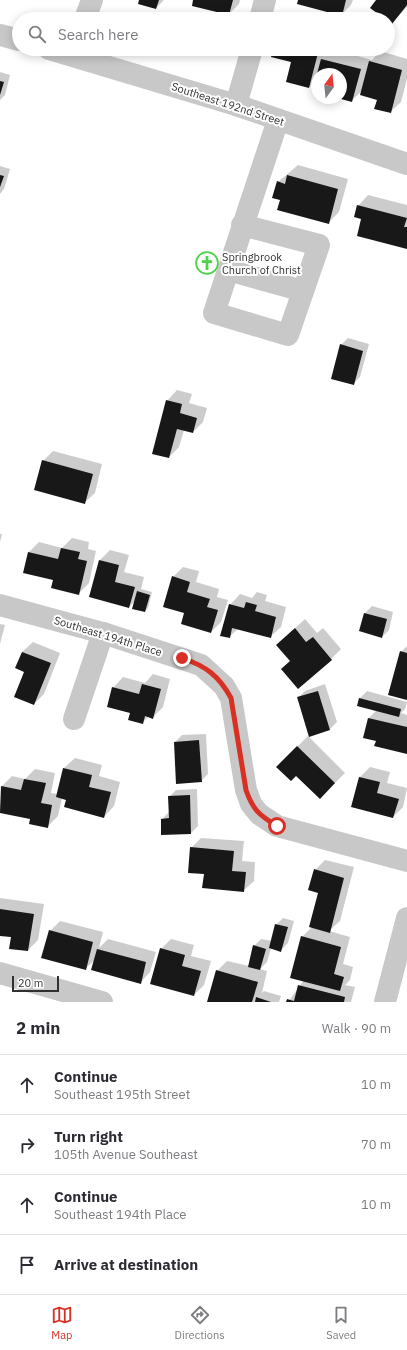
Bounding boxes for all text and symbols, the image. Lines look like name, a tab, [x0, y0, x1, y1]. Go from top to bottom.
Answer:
search box	[12, 12, 395, 56]
icon: search	[26, 23, 48, 45]
text: Search here	[58, 25, 138, 44]
north arrow	[311, 68, 347, 104]
street label: Southeast 192nd Street	[170, 79, 286, 129]
church icon: Springbrook Church of Christ	[194, 250, 220, 276]
place label: Springbrook Church of Christ	[222, 250, 301, 277]
street label: Southeast 194th Place	[52, 613, 164, 659]
route end	[173, 649, 191, 667]
route start	[268, 817, 286, 835]
scale bar	[12, 974, 59, 993]
text: 20 m	[18, 976, 43, 990]
text: 2 min	[16, 1017, 60, 1039]
text: Walk · 90 m	[322, 1020, 391, 1037]
text: Continue	[54, 1067, 118, 1086]
icon: ahead	[16, 1074, 38, 1096]
text: 10 m	[361, 1076, 391, 1093]
text: Southeast 195th Street	[54, 1086, 190, 1103]
text: Turn right	[54, 1127, 123, 1146]
icon: right	[16, 1134, 38, 1156]
text: 70 m	[361, 1136, 391, 1153]
text: 105th Avenue Southeast	[54, 1146, 198, 1163]
text: Continue	[54, 1187, 118, 1206]
icon: ahead	[16, 1194, 38, 1216]
text: 10 m	[361, 1196, 391, 1213]
text: Southeast 194th Place	[54, 1206, 186, 1223]
icon: arrive	[16, 1254, 38, 1276]
text: Arrive at destination	[54, 1255, 198, 1274]
tab: Map	[51, 1304, 73, 1342]
tab: Directions	[175, 1304, 225, 1342]
tab: Saved	[326, 1304, 356, 1342]

